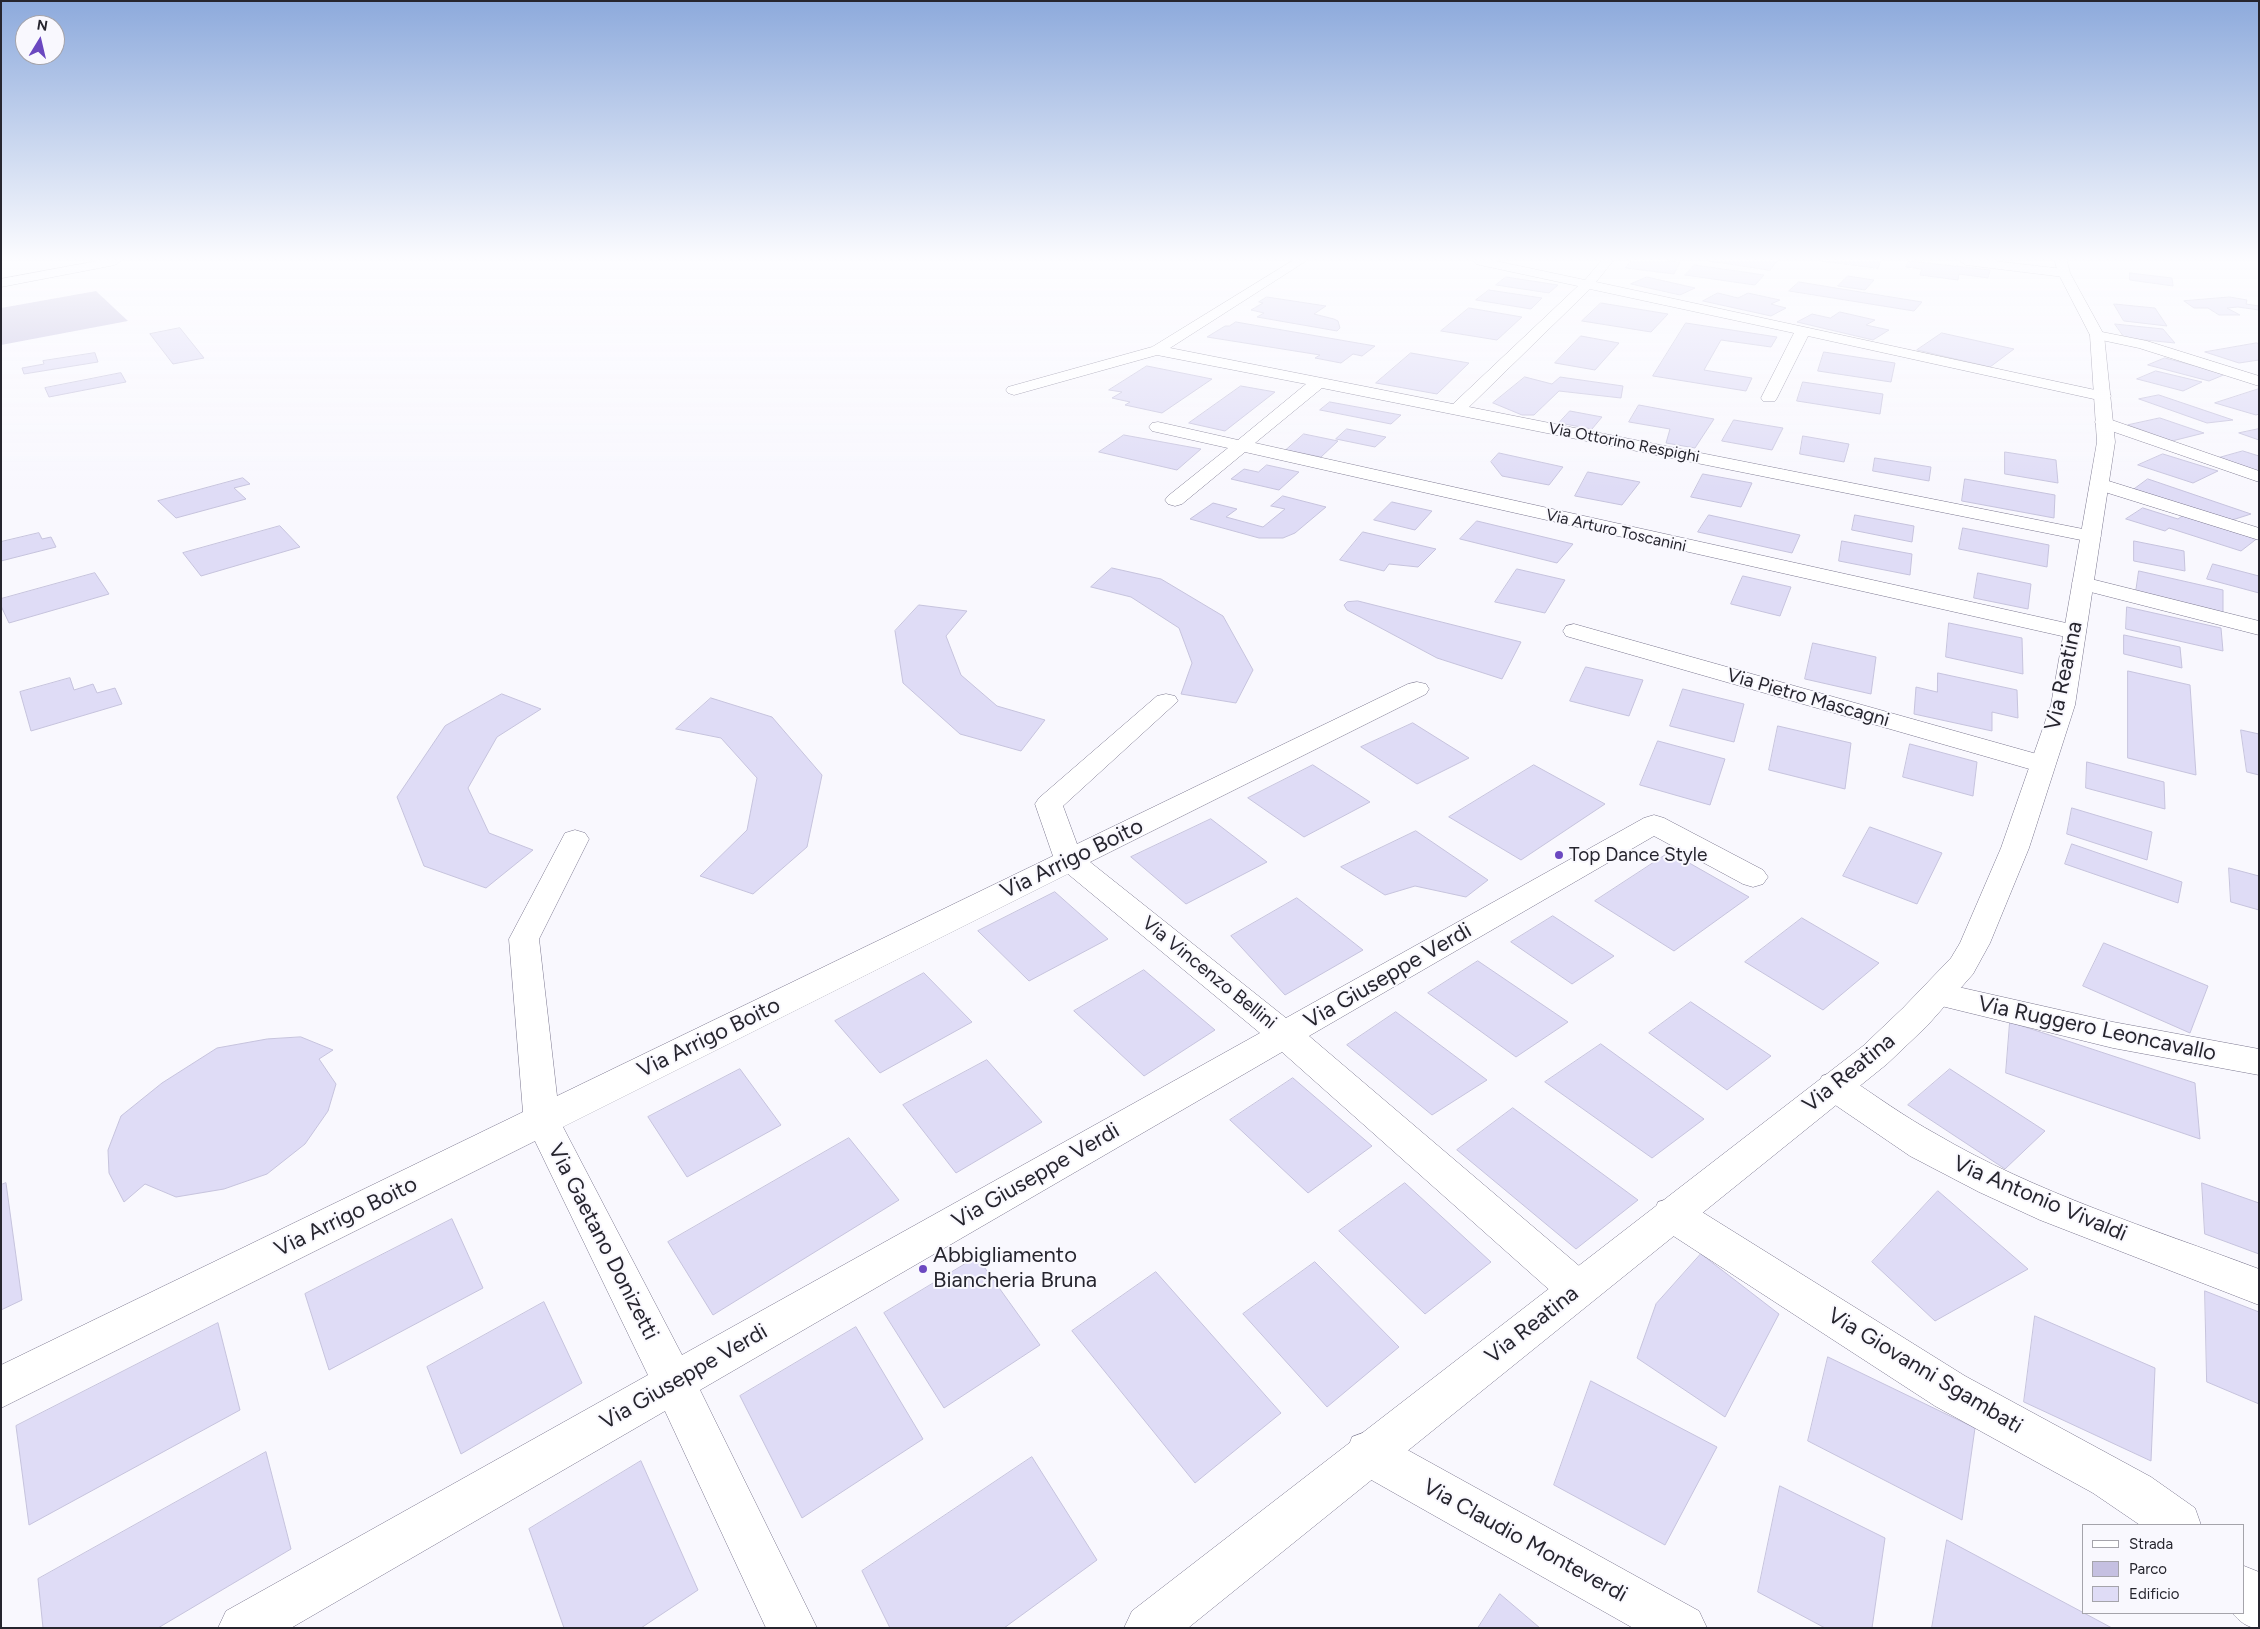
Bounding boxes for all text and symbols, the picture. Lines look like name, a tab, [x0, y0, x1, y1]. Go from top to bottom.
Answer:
north arrow	[15, 15, 65, 65]
text: N	[36, 16, 49, 35]
street label: Via Ottorino Respighi	[1547, 419, 1701, 467]
street label: Via Arturo Toscanini	[1544, 506, 1688, 556]
street label: Via Reatina	[2040, 619, 2088, 733]
street label: Via Pietro Mascagni	[1724, 664, 1892, 732]
street label: Via Arrigo Boito	[996, 813, 1148, 905]
place label: Top Dance Style	[1569, 844, 1707, 866]
marker: Top Dance Style	[1553, 849, 1565, 861]
street label: Via Vincenzo Bellini	[1137, 912, 1281, 1034]
street label: Via Giuseppe Verdi	[1300, 917, 1476, 1035]
street label: Via Ruggero Leoncavallo	[1976, 991, 2218, 1067]
street label: Via Arrigo Boito	[633, 992, 785, 1084]
street label: Via Reatina	[1798, 1028, 1900, 1118]
street label: Via Giuseppe Verdi	[948, 1117, 1124, 1235]
street label: Via Gaetano Donizetti	[542, 1139, 664, 1345]
street label: Via Antonio Vivaldi	[1949, 1150, 2131, 1248]
street label: Via Arrigo Boito	[270, 1171, 422, 1263]
place label: Abbigliamento Biancheria Bruna	[933, 1243, 1097, 1294]
marker: Abbigliamento Biancheria Bruna	[917, 1263, 929, 1275]
street label: Via Reatina	[1480, 1280, 1584, 1370]
street label: Via Giovanni Sgambati	[1823, 1302, 2027, 1440]
street label: Via Giuseppe Verdi	[596, 1318, 772, 1436]
street label: Via Claudio Monteverdi	[1418, 1474, 1632, 1608]
legend	[2082, 1524, 2245, 1614]
text: Strada	[2129, 1535, 2173, 1553]
text: Parco	[2129, 1560, 2167, 1578]
text: Edificio	[2129, 1585, 2179, 1603]

